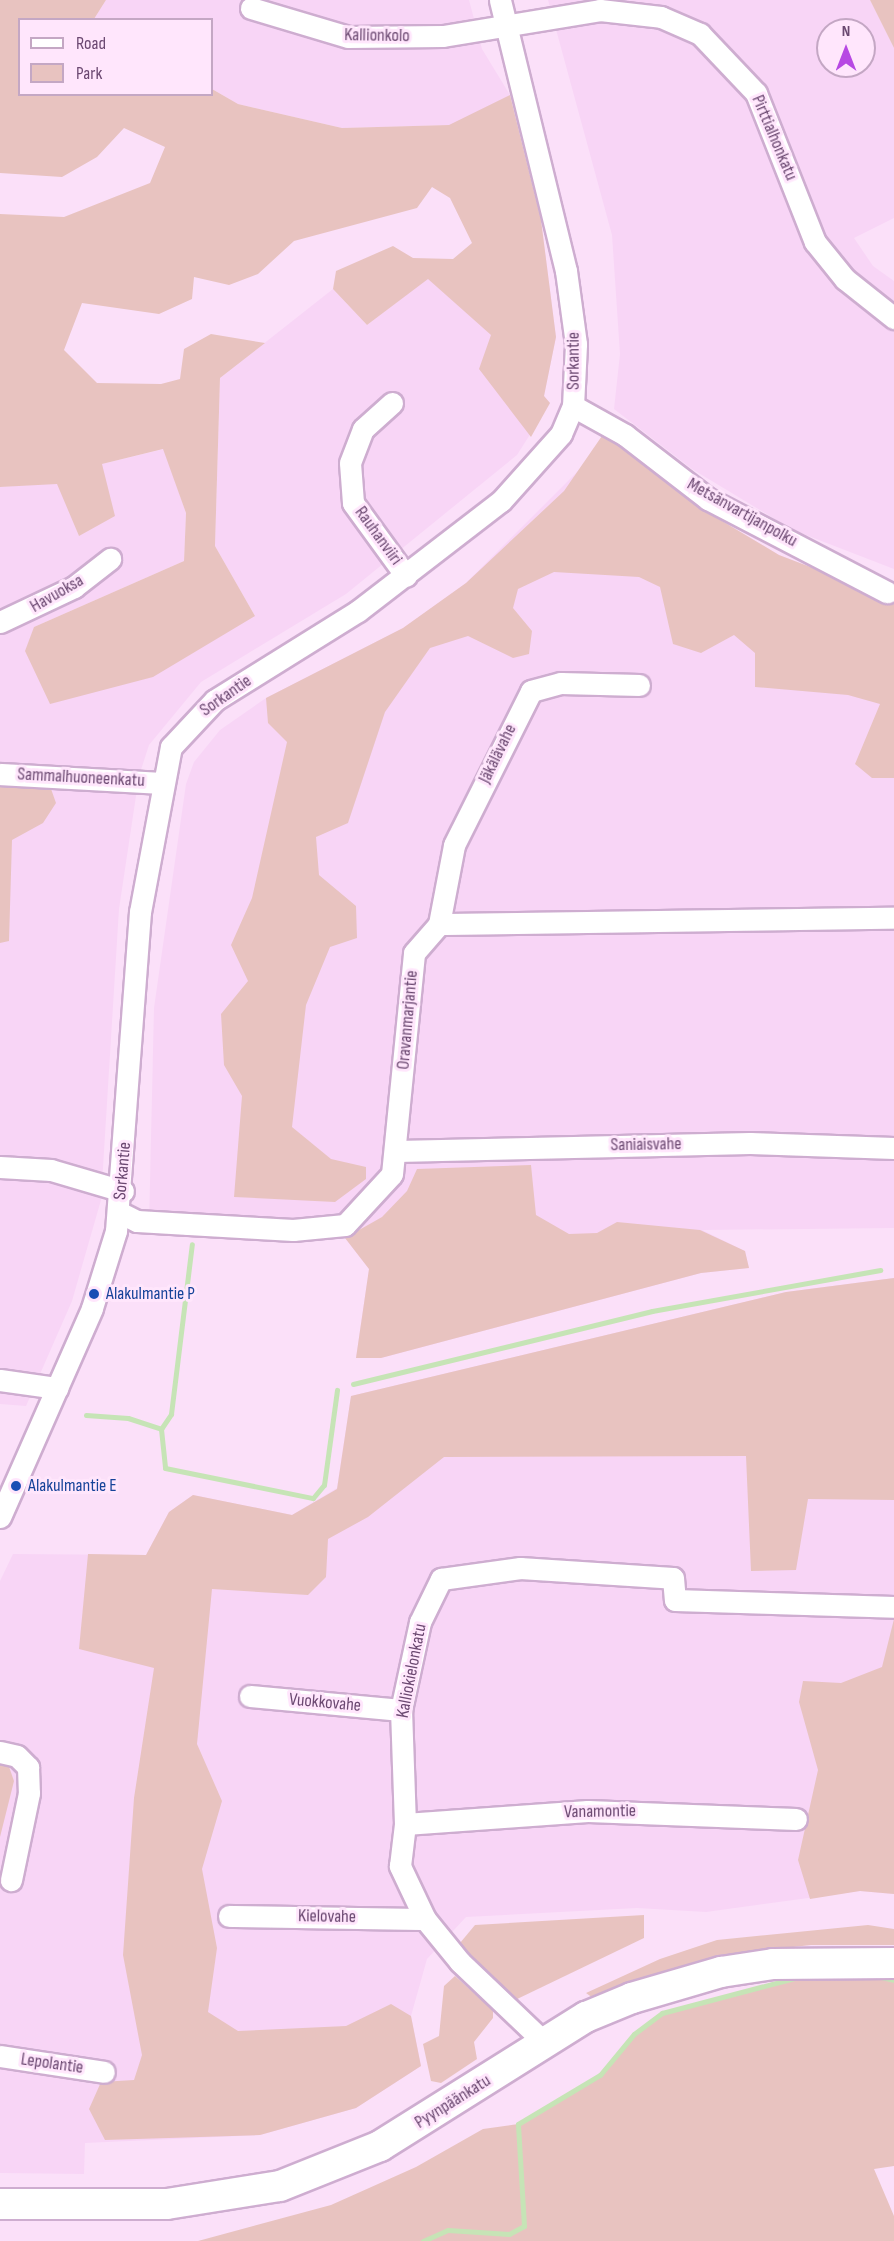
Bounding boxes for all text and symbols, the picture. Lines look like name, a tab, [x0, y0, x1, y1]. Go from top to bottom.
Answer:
legend	[18, 18, 213, 96]
north arrow	[816, 18, 876, 78]
text: N	[842, 22, 850, 41]
street label: Kallionkolo	[344, 25, 410, 47]
text: Road	[76, 33, 106, 54]
text: Park	[76, 63, 102, 84]
street label: Pirttialhonkatu	[746, 92, 802, 184]
street label: Sorkantie	[563, 332, 585, 390]
street label: Metsänvartijanpolku	[683, 474, 801, 552]
street label: Rauhanviiri	[350, 503, 406, 569]
street label: Havuoksa	[27, 570, 87, 618]
street label: Sorkantie	[196, 671, 256, 721]
street label: Jäkälävahe	[474, 721, 522, 787]
street label: Sammalhuoneenkatu	[17, 764, 145, 792]
street label: Oravanmarjantie	[393, 969, 423, 1071]
street label: Saniaisvahe	[610, 1134, 682, 1156]
street label: Sorkantie	[110, 1141, 136, 1201]
place label: Alakulmantie P	[106, 1283, 195, 1305]
marker: Alakulmantie P	[87, 1287, 101, 1301]
place label: Alakulmantie E	[28, 1475, 117, 1497]
marker: Alakulmantie E	[9, 1479, 23, 1493]
street label: Kalliokielonkatu	[392, 1622, 432, 1720]
street label: Vuokkovahe	[288, 1689, 362, 1717]
street label: Vanamontie	[564, 1801, 636, 1823]
street label: Kielovahe	[298, 1906, 356, 1928]
street label: Lepolantie	[19, 2049, 85, 2079]
street label: Pyynpäänkatu	[411, 2070, 495, 2134]

